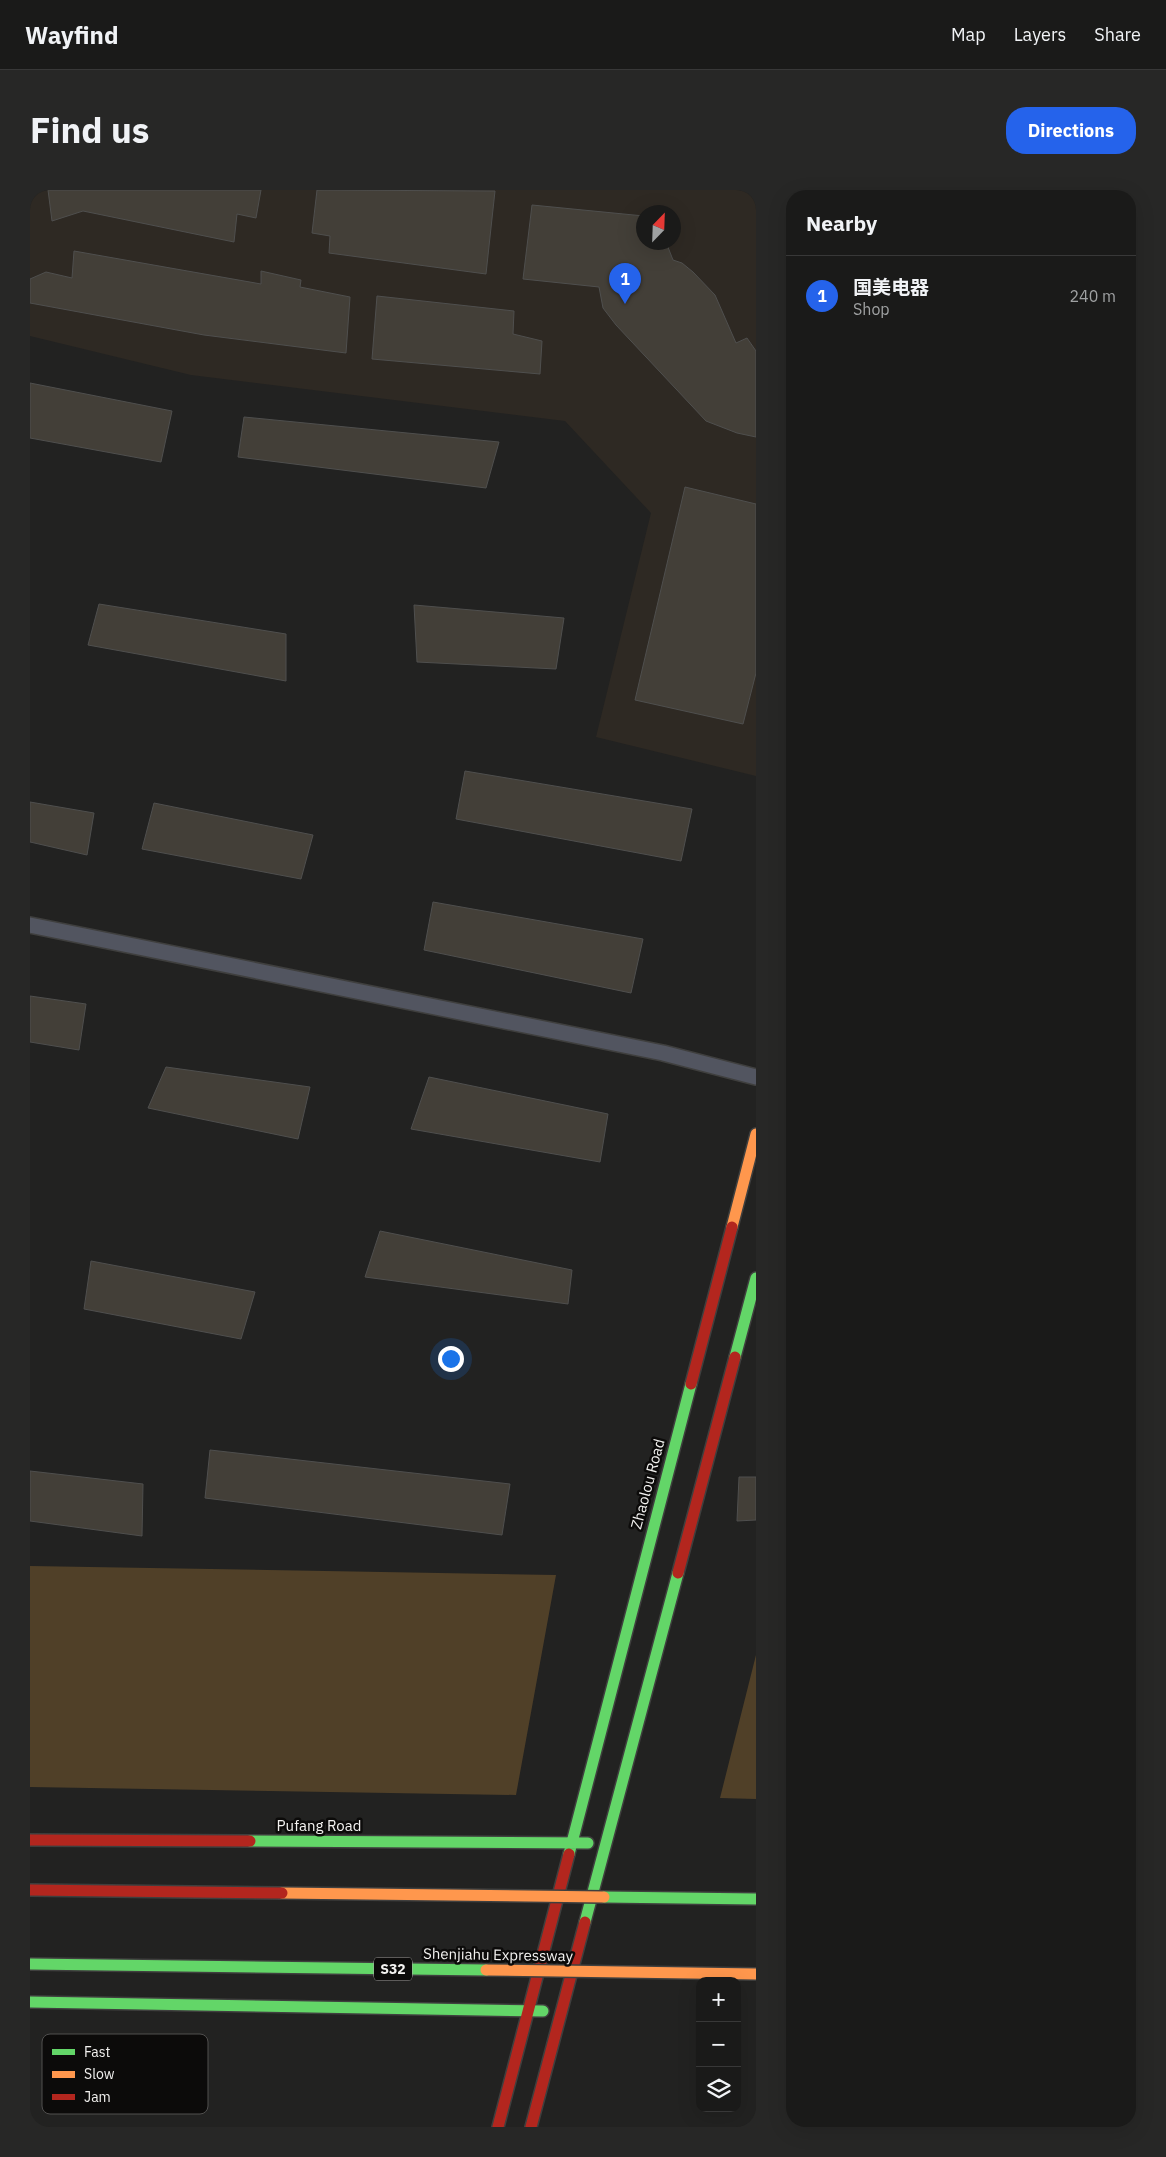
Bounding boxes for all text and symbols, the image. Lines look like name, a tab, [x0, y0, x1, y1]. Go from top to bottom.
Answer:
text: Wayfind	[25, 19, 118, 51]
text: Map	[951, 23, 986, 46]
text: Layers	[1014, 23, 1066, 46]
text: Share	[1094, 23, 1141, 46]
text: Find us	[30, 107, 149, 153]
button: Directions	[1006, 107, 1136, 154]
north arrow	[636, 205, 681, 250]
text: Nearby	[806, 209, 877, 237]
pin: 1	[609, 263, 641, 304]
text: 国美电器	[853, 275, 929, 299]
text: 1	[817, 286, 827, 306]
text: 240 m	[1069, 286, 1116, 306]
text: Shop	[853, 299, 890, 319]
your location	[438, 1346, 464, 1372]
street label: Zhaolou Road	[626, 1437, 669, 1531]
street label: Pufang Road	[277, 1816, 361, 1835]
street label: Shenjiahu Expressway	[423, 1944, 574, 1965]
road number: S32	[374, 1958, 412, 1980]
map controls	[696, 1977, 741, 2112]
button: +	[696, 1977, 741, 2022]
button: −	[696, 2022, 741, 2067]
legend	[42, 2034, 208, 2114]
text: Fast	[84, 2043, 110, 2061]
text: Slow	[84, 2065, 115, 2083]
button: layers	[696, 2067, 741, 2112]
text: Jam	[84, 2088, 111, 2106]

